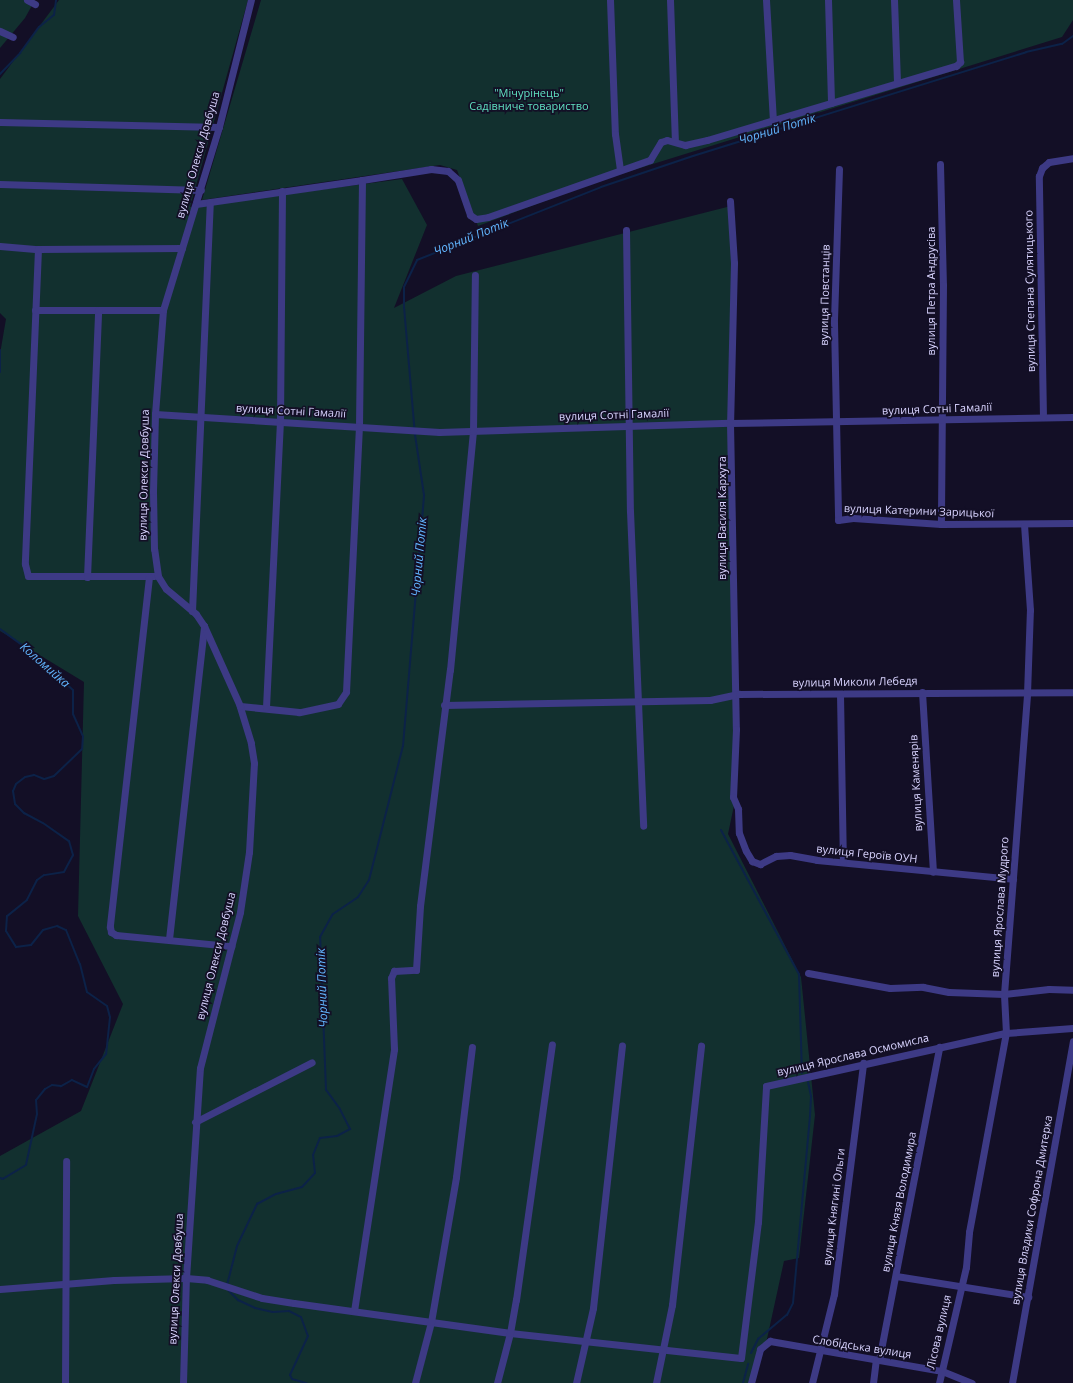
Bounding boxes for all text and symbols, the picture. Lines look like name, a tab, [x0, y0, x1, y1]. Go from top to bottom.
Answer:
park label: "Мічурінець" Садівниче товариство	[469, 87, 589, 113]
street label: вулиця Олекси Довбуша	[174, 90, 222, 220]
water label: Чорний Потік	[737, 110, 817, 148]
street label: вулиця Степана Сулятицького	[1022, 210, 1038, 372]
water label: Чорний Потік	[431, 215, 511, 259]
street label: вулиця Петра Андрусіва	[924, 227, 938, 355]
street label: вулиця Повстанців	[818, 244, 832, 346]
street label: вулиця Сотні Гамалії	[882, 400, 992, 418]
street label: вулиця Сотні Гамалії	[236, 402, 346, 420]
street label: вулиця Сотні Гамалії	[559, 406, 669, 424]
street label: вулиця Олекси Довбуша	[136, 409, 152, 541]
street label: вулиця Василя Кархута	[715, 456, 729, 580]
street label: вулиця Катерини Зарицької	[844, 502, 994, 520]
water label: Чорний Потік	[408, 517, 430, 597]
water label: Коломийка	[17, 639, 73, 691]
street label: вулиця Миколи Лебедя	[792, 674, 918, 690]
street label: вулиця Каменярів	[907, 734, 925, 832]
street label: вулиця Ярослава Мудрого	[989, 836, 1011, 978]
street label: вулиця Героїв ОУН	[816, 842, 918, 866]
street label: вулиця Олекси Довбуша	[194, 891, 238, 1021]
water label: Чорний Потік	[313, 948, 331, 1028]
street label: вулиця Ярослава Осмомисла	[776, 1031, 930, 1079]
street label: вулиця Владики Софрона Дмитерка	[1009, 1114, 1055, 1306]
street label: вулиця Князя Володимира	[879, 1131, 919, 1273]
street label: вулиця Княгині Ольги	[820, 1148, 848, 1266]
street label: вулиця Олекси Довбуша	[166, 1213, 186, 1345]
street label: Лісова вулиця	[924, 1294, 954, 1370]
street label: Слобідська вулиця	[812, 1333, 912, 1361]

